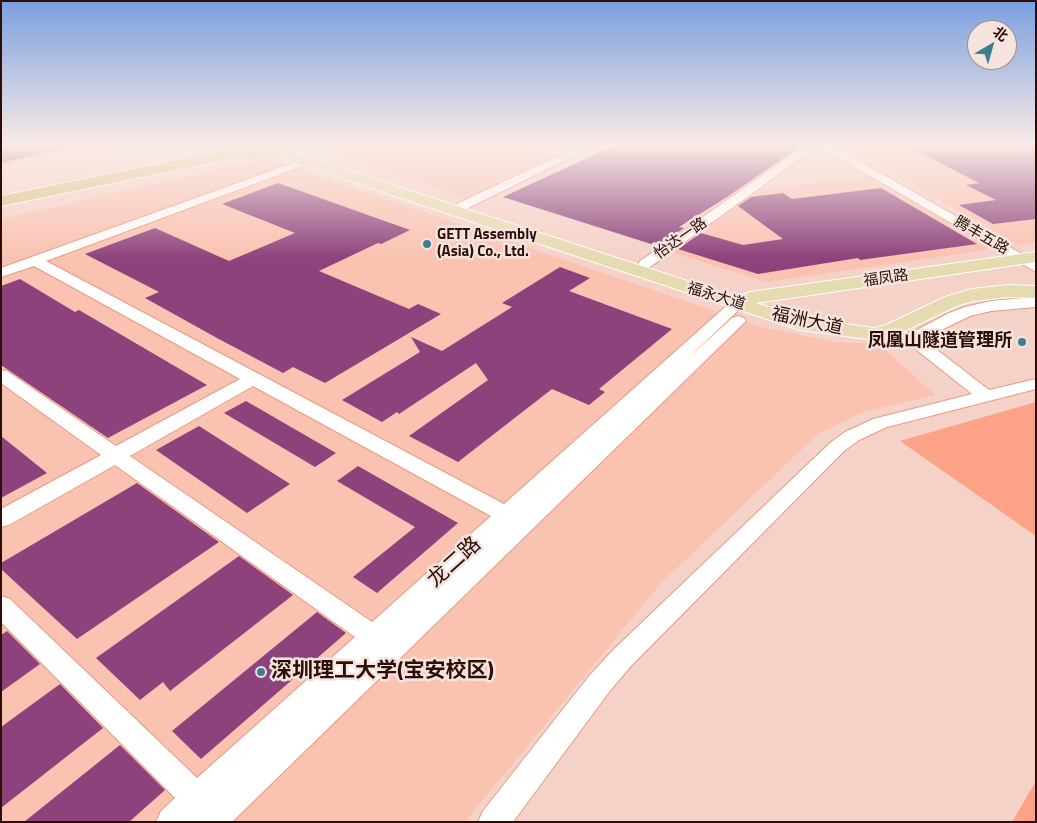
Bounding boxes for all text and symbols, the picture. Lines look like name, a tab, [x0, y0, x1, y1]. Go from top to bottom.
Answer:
north arrow	[967, 20, 1017, 70]
text: 北	[989, 21, 1013, 46]
street label: 腾丰五路	[951, 213, 1011, 259]
street label: 怡达一路	[651, 214, 711, 264]
place label: GETT Assembly (Asia) Co., Ltd.	[437, 226, 537, 261]
marker: GETT Assembly (Asia) Co., Ltd.	[421, 238, 433, 250]
street label: 福凤路	[862, 267, 910, 291]
street label: 福永大道	[685, 280, 747, 314]
street label: 福洲大道	[770, 304, 844, 340]
place label: 凤凰山隧道管理所	[868, 331, 1012, 353]
marker: 凤凰山隧道管理所	[1016, 336, 1028, 348]
street label: 龙二路	[423, 533, 487, 593]
place label: 深圳理工大学(宝安校区)	[271, 659, 494, 685]
marker: 深圳理工大学(宝安校区)	[255, 666, 267, 678]

